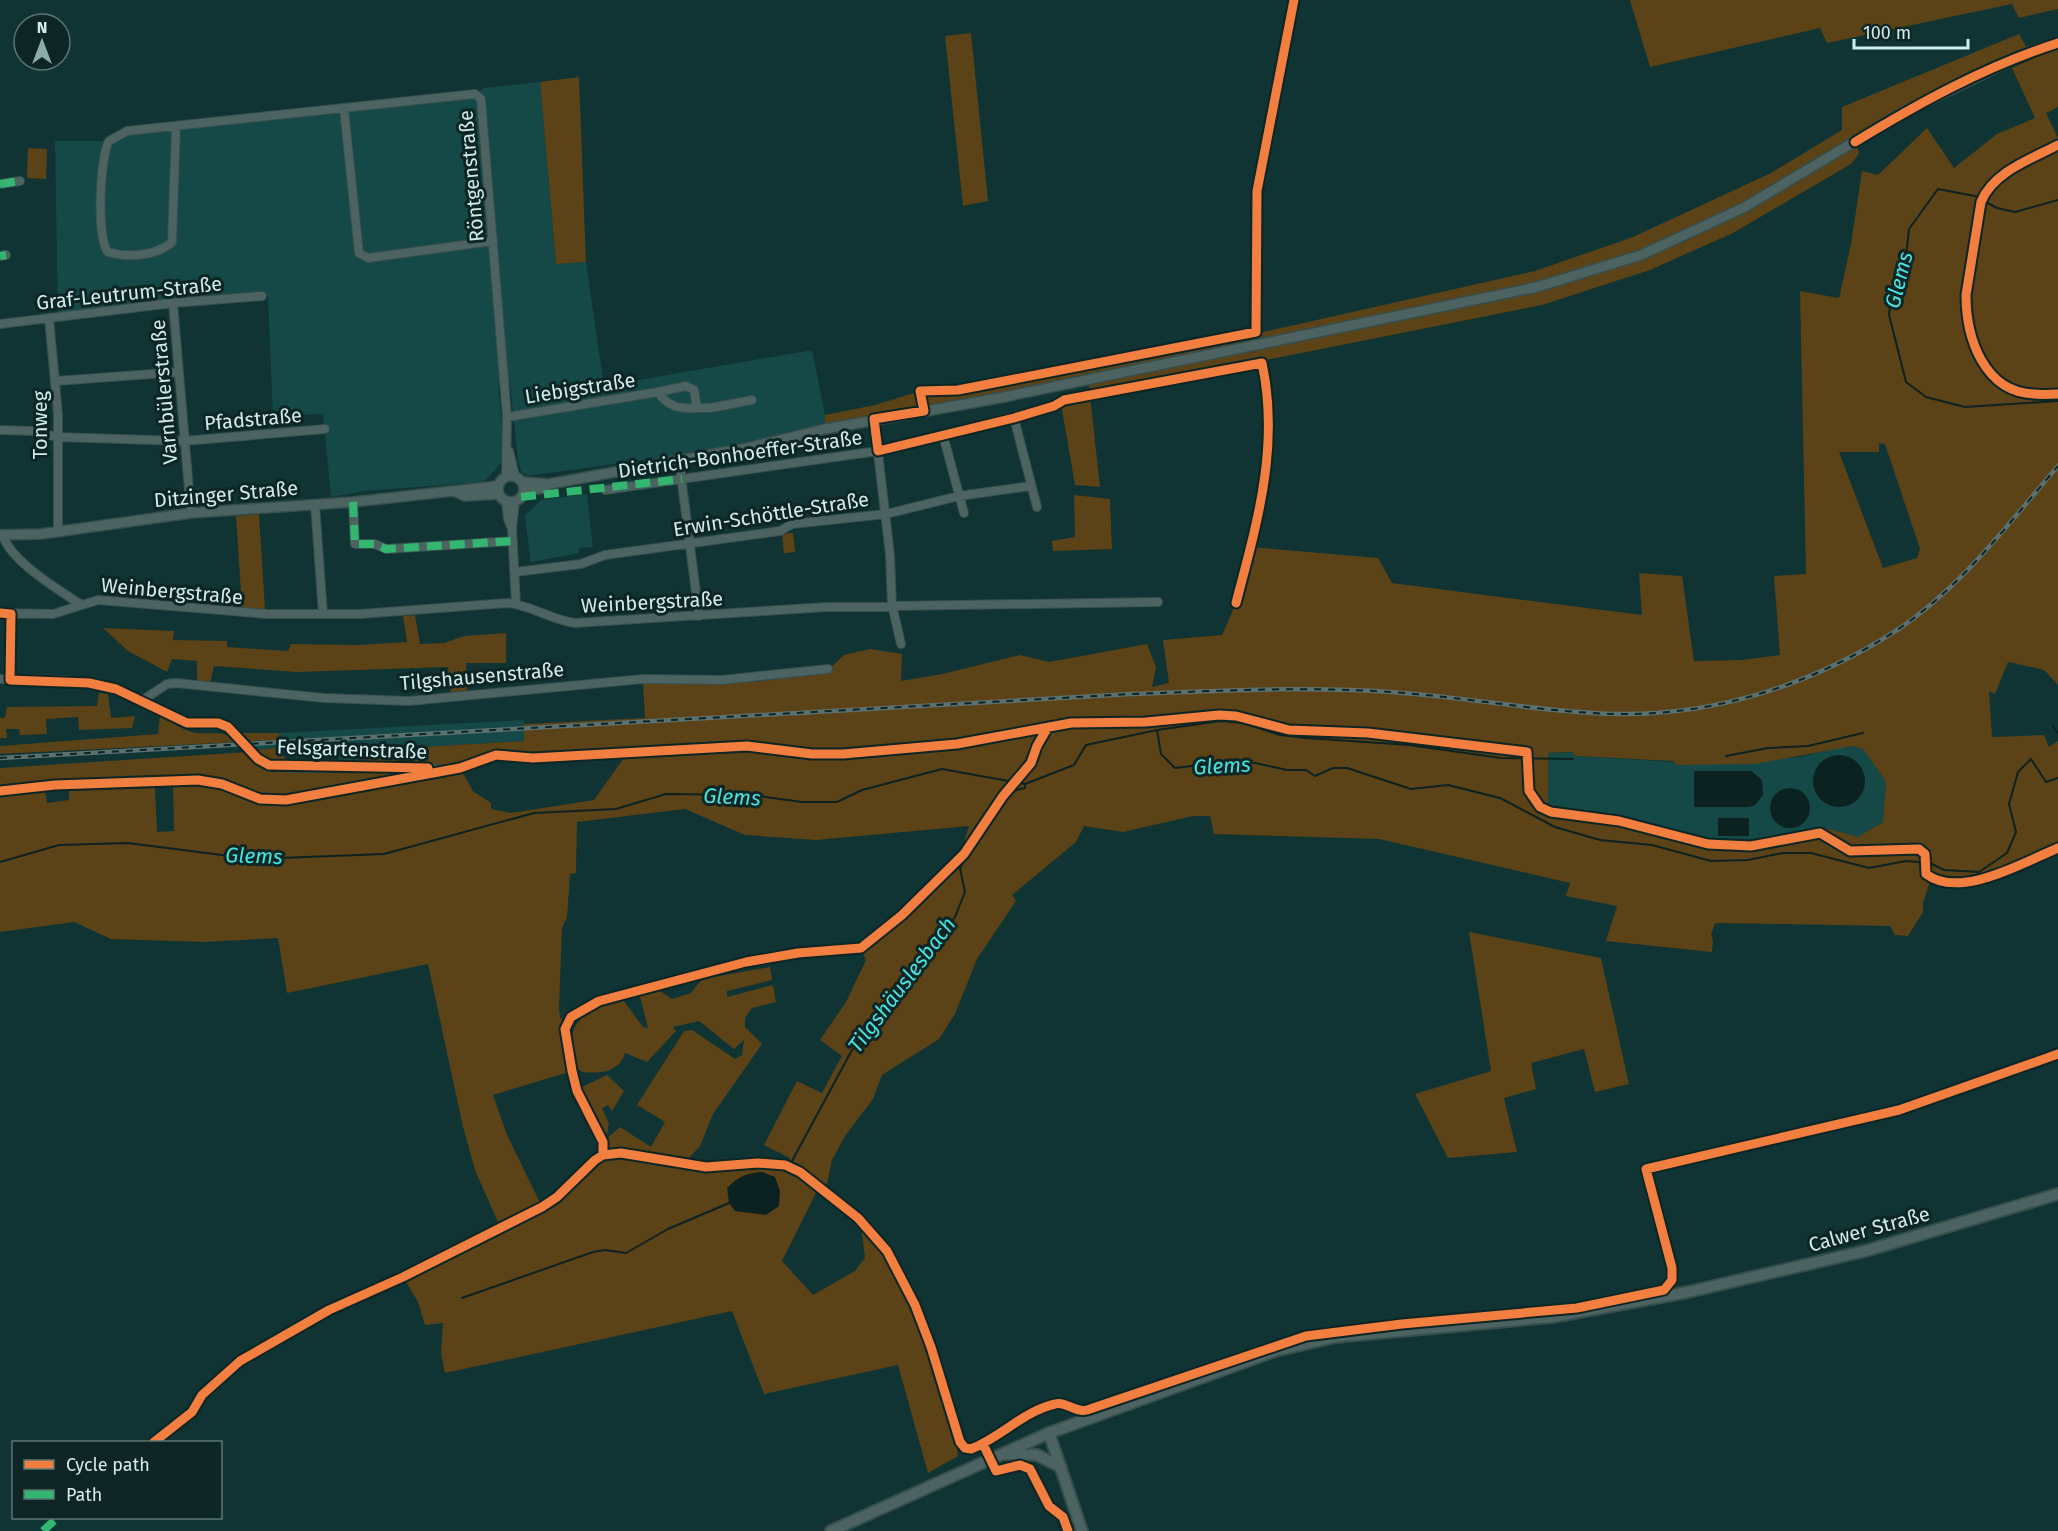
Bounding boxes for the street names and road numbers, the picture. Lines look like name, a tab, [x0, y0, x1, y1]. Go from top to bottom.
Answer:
street label: Röntgenstraße	[453, 109, 489, 243]
street label: Graf-Leutrum-Straße	[35, 271, 223, 315]
street label: Varnbülerstraße	[146, 318, 182, 466]
street label: Liebigstraße	[523, 367, 637, 409]
street label: Tonweg	[28, 390, 52, 459]
street label: Pfadstraße	[203, 403, 303, 435]
street label: Dietrich-Bonhoeffer-Straße	[616, 425, 864, 483]
street label: Ditzinger Straße	[153, 476, 299, 512]
street label: Erwin-Schöttle-Straße	[671, 487, 871, 541]
street label: Weinbergstraße	[100, 573, 244, 609]
street label: Weinbergstraße	[580, 586, 724, 618]
street label: Tilgshausenstraße	[399, 657, 565, 695]
street label: Felsgartenstraße	[276, 734, 428, 764]
street label: Calwer Straße	[1806, 1201, 1932, 1257]

